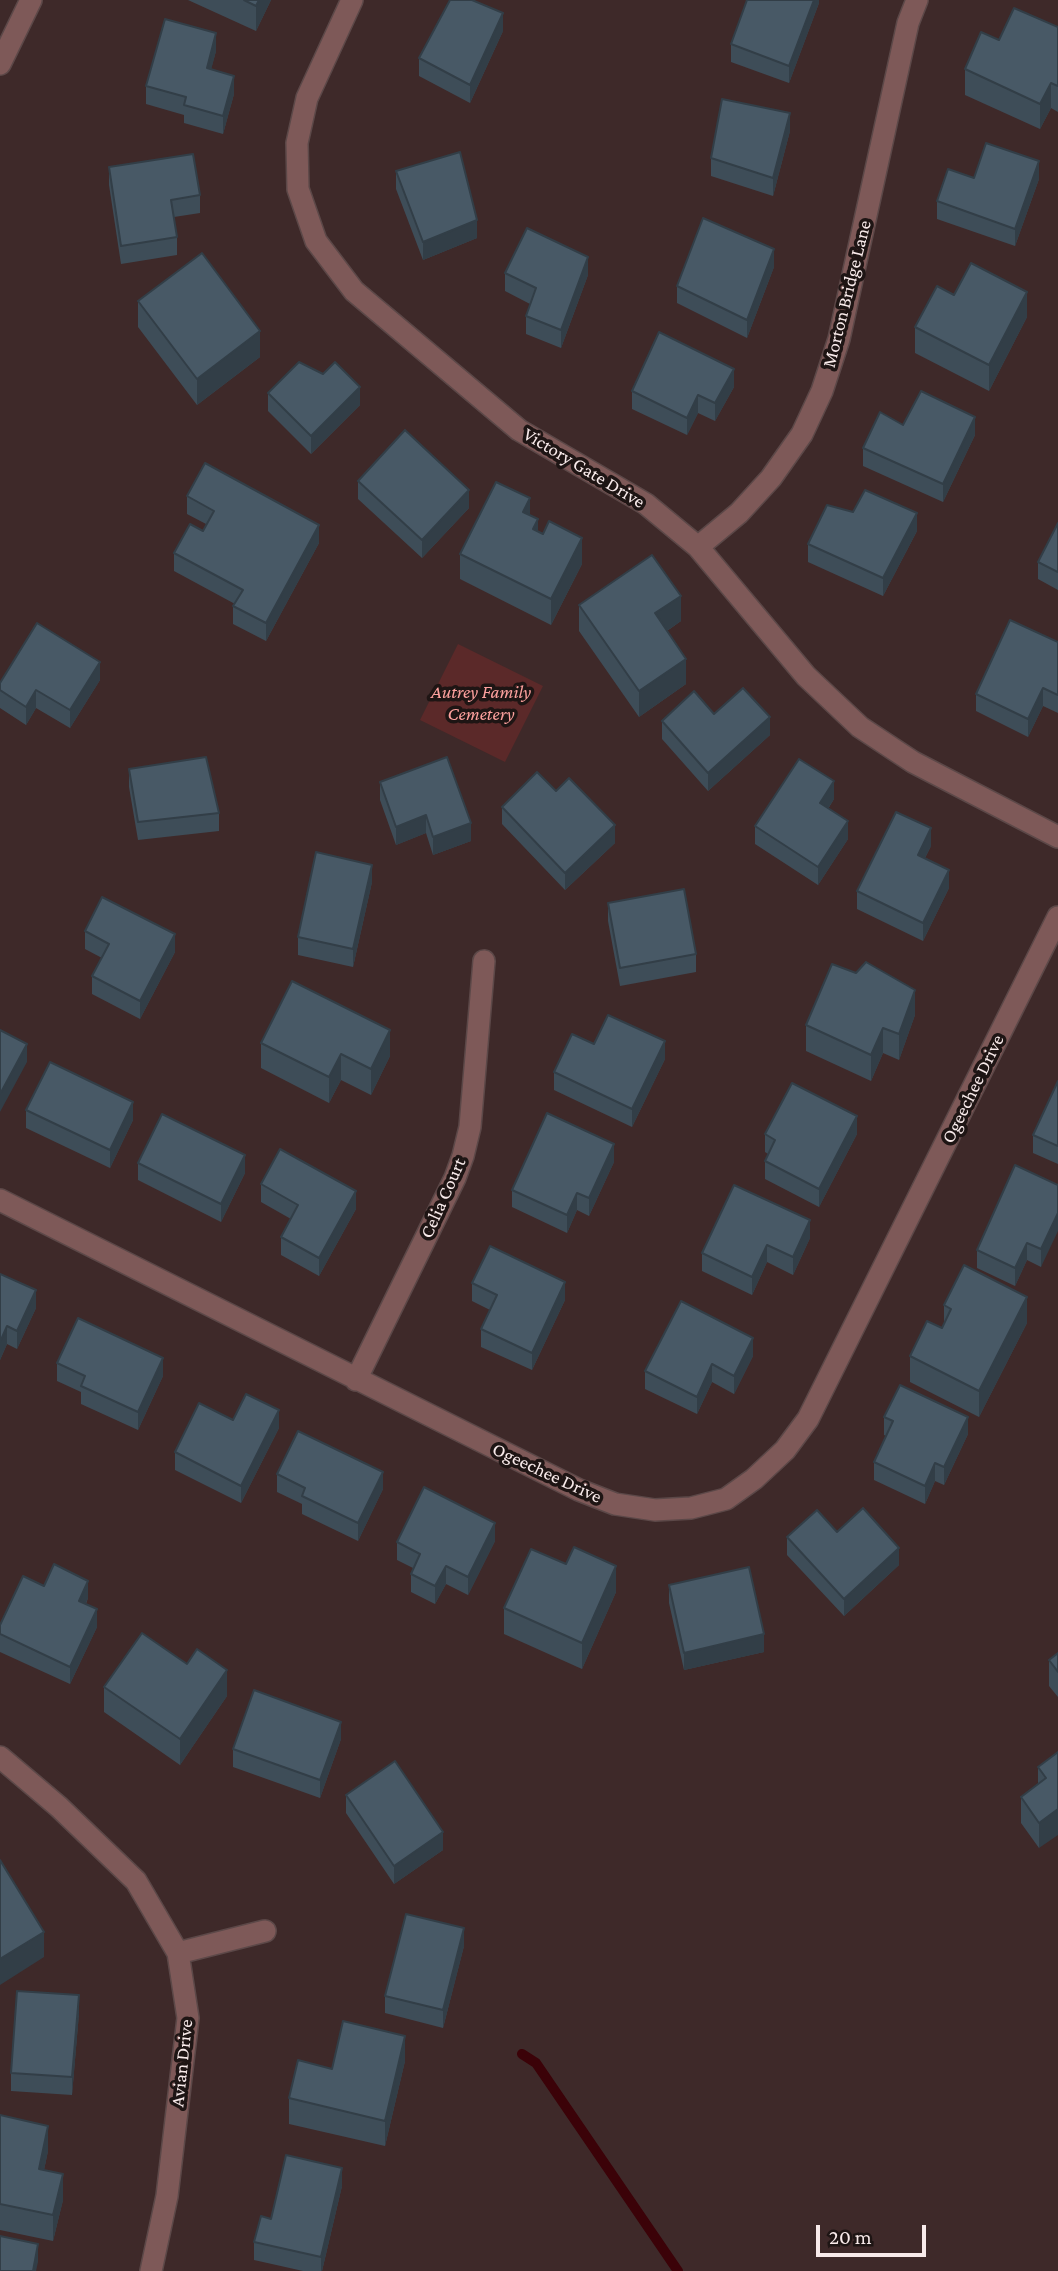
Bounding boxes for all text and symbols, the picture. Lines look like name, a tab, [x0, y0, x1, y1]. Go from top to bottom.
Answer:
street label: Morton Bridge Lane	[818, 218, 876, 370]
street label: Victory Gate Drive	[519, 423, 649, 513]
park label: Autrey Family Cemetery	[431, 681, 531, 725]
street label: Ogeechee Drive	[937, 1031, 1009, 1147]
street label: Celia Court	[415, 1154, 471, 1242]
street label: Ogeechee Drive	[489, 1438, 605, 1508]
street label: Avian Drive	[166, 2018, 198, 2108]
scale bar	[820, 2212, 930, 2256]
text: 20 m	[829, 2225, 872, 2249]

